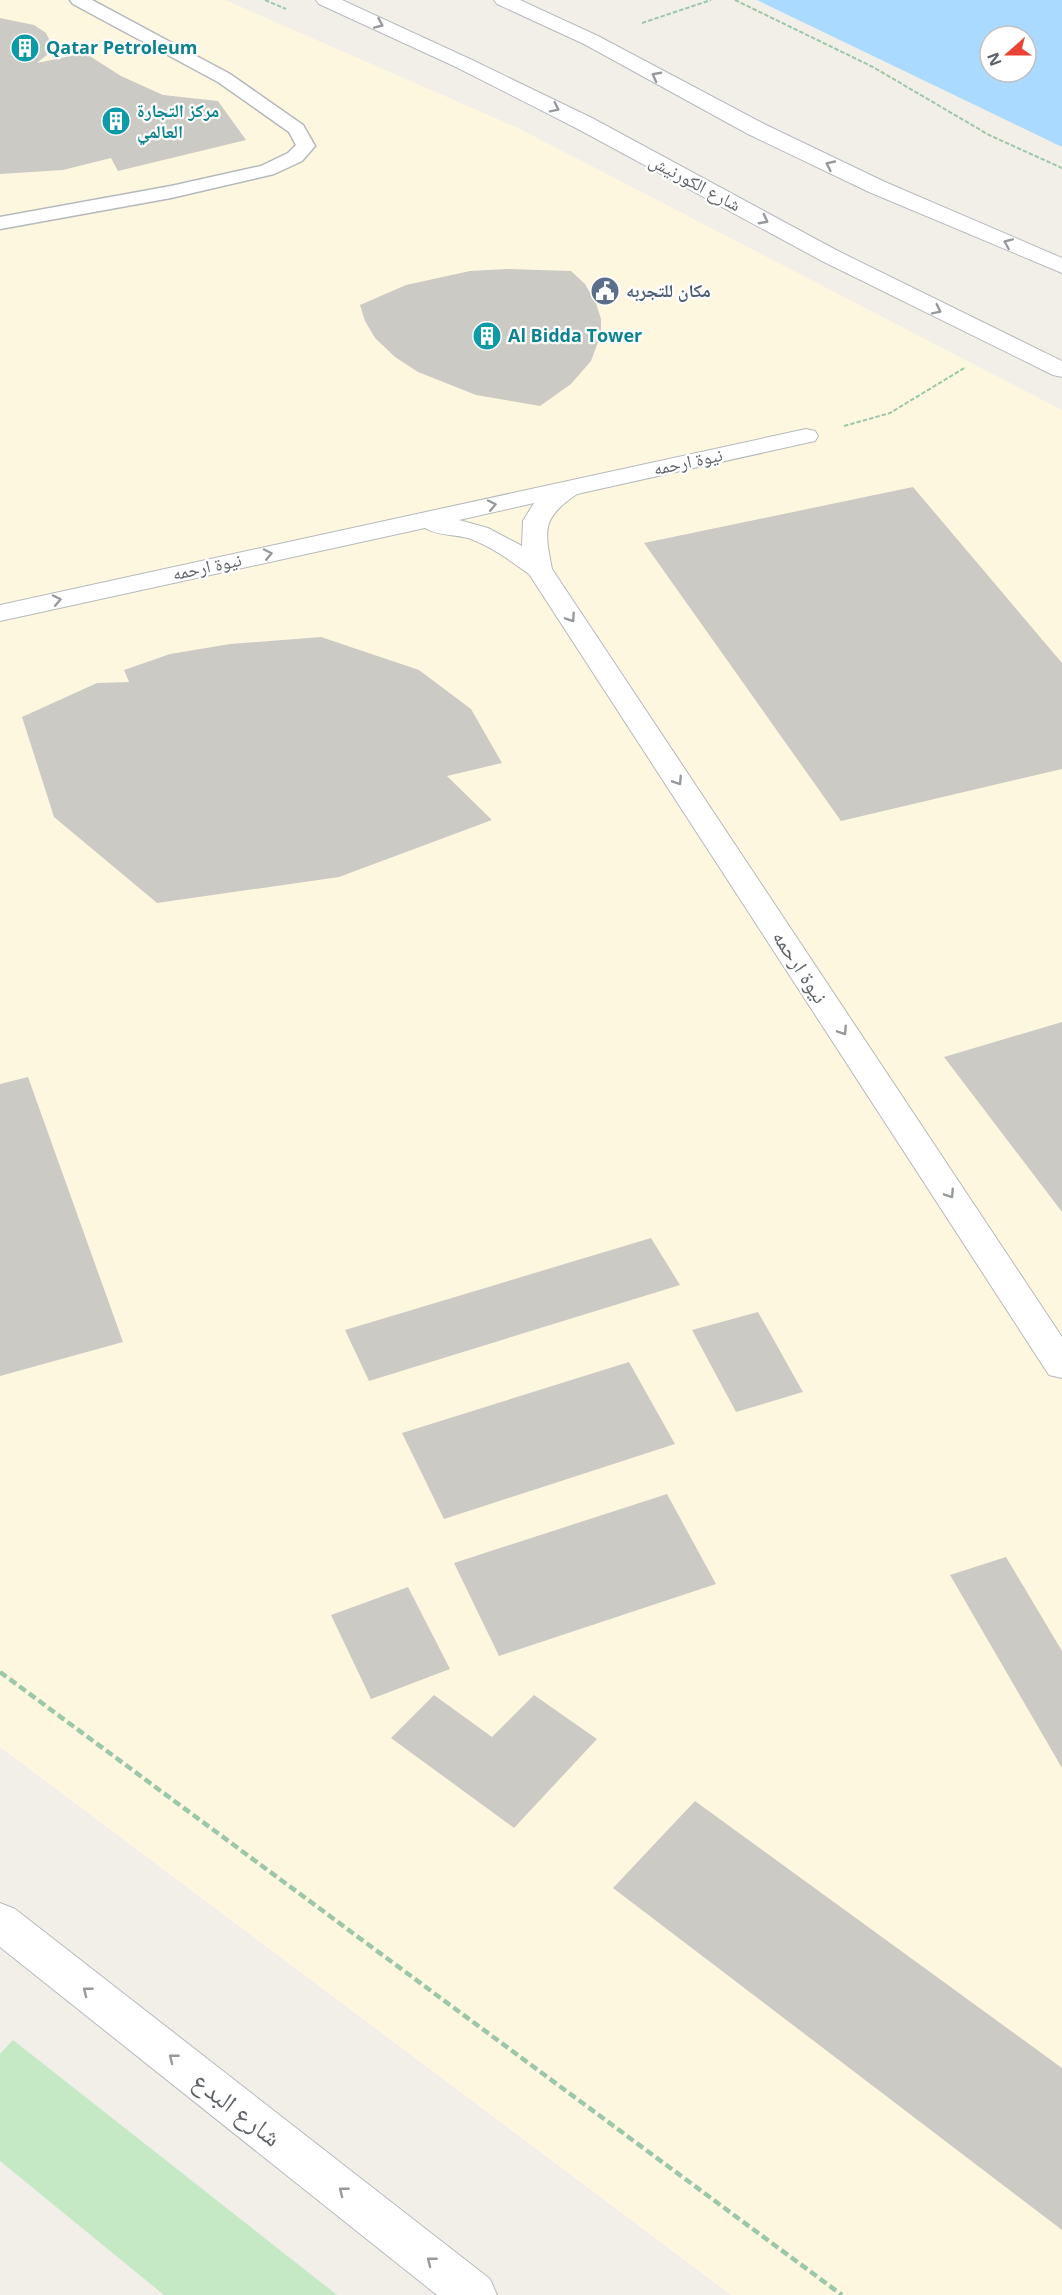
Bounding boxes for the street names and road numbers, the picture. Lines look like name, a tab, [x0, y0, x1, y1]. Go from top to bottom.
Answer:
street label: شارع الكورنيش	[646, 148, 745, 216]
street label: نيوة ارحمه	[651, 442, 725, 480]
street label: نيوة ارحمه	[170, 547, 244, 585]
street label: نيوة ارحمه	[767, 925, 835, 1008]
street label: شارع البدع	[186, 2062, 289, 2154]

